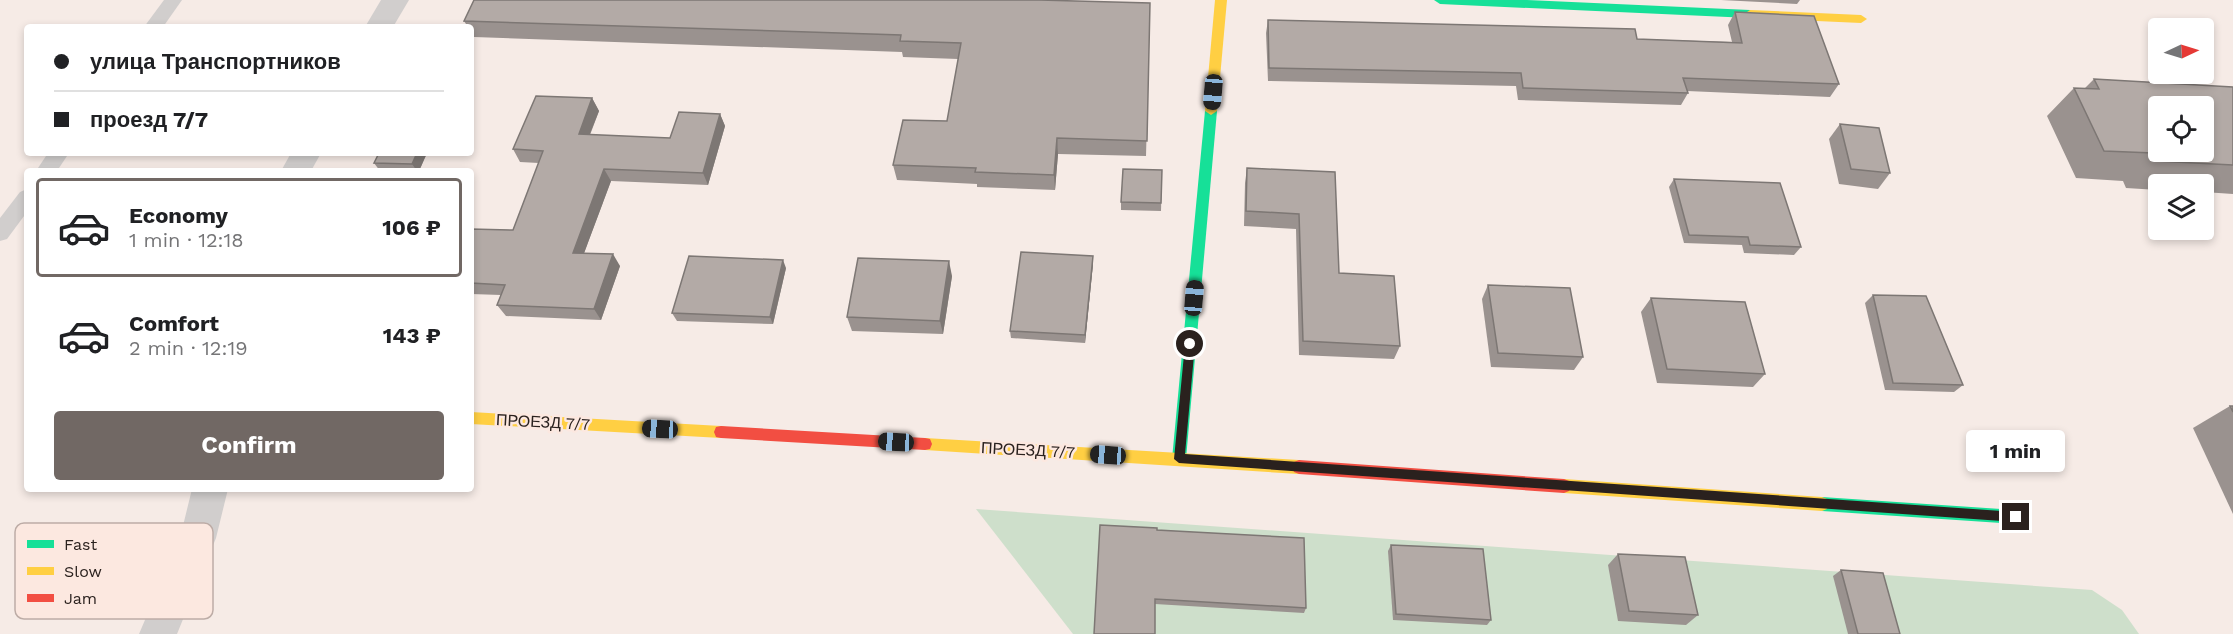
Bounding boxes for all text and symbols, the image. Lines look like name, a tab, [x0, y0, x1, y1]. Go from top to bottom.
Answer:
north arrow	[2148, 18, 2214, 84]
map controls	[2148, 18, 2214, 240]
text: улица Транспортников	[90, 49, 341, 74]
car	[1202, 73, 1224, 111]
button: locate	[2148, 96, 2214, 162]
text: проезд 7/7	[90, 107, 208, 132]
button: layers	[2148, 174, 2214, 240]
icon: car	[57, 201, 111, 255]
text: Economy	[129, 203, 228, 228]
text: 106 ₽	[382, 215, 441, 240]
text: 1 min · 12:18	[129, 228, 244, 252]
car	[1183, 279, 1205, 317]
icon: car	[57, 309, 111, 363]
text: Comfort	[129, 311, 219, 336]
text: 143 ₽	[383, 323, 441, 348]
route start	[1176, 330, 1203, 357]
text: 2 min · 12:19	[129, 336, 248, 360]
street label: ПРОЕЗД 7/7	[496, 410, 590, 434]
button: Confirm	[54, 411, 444, 480]
car	[642, 419, 678, 439]
callout: 1 min	[1966, 430, 2066, 472]
car	[878, 432, 914, 452]
street label: ПРОЕЗД 7/7	[981, 438, 1075, 462]
text: 1 min	[1990, 439, 2041, 463]
car	[1089, 445, 1127, 465]
route end	[2002, 503, 2029, 530]
legend	[15, 523, 213, 619]
text: Fast	[64, 535, 97, 554]
text: Slow	[64, 562, 102, 581]
text: Jam	[64, 589, 97, 608]

